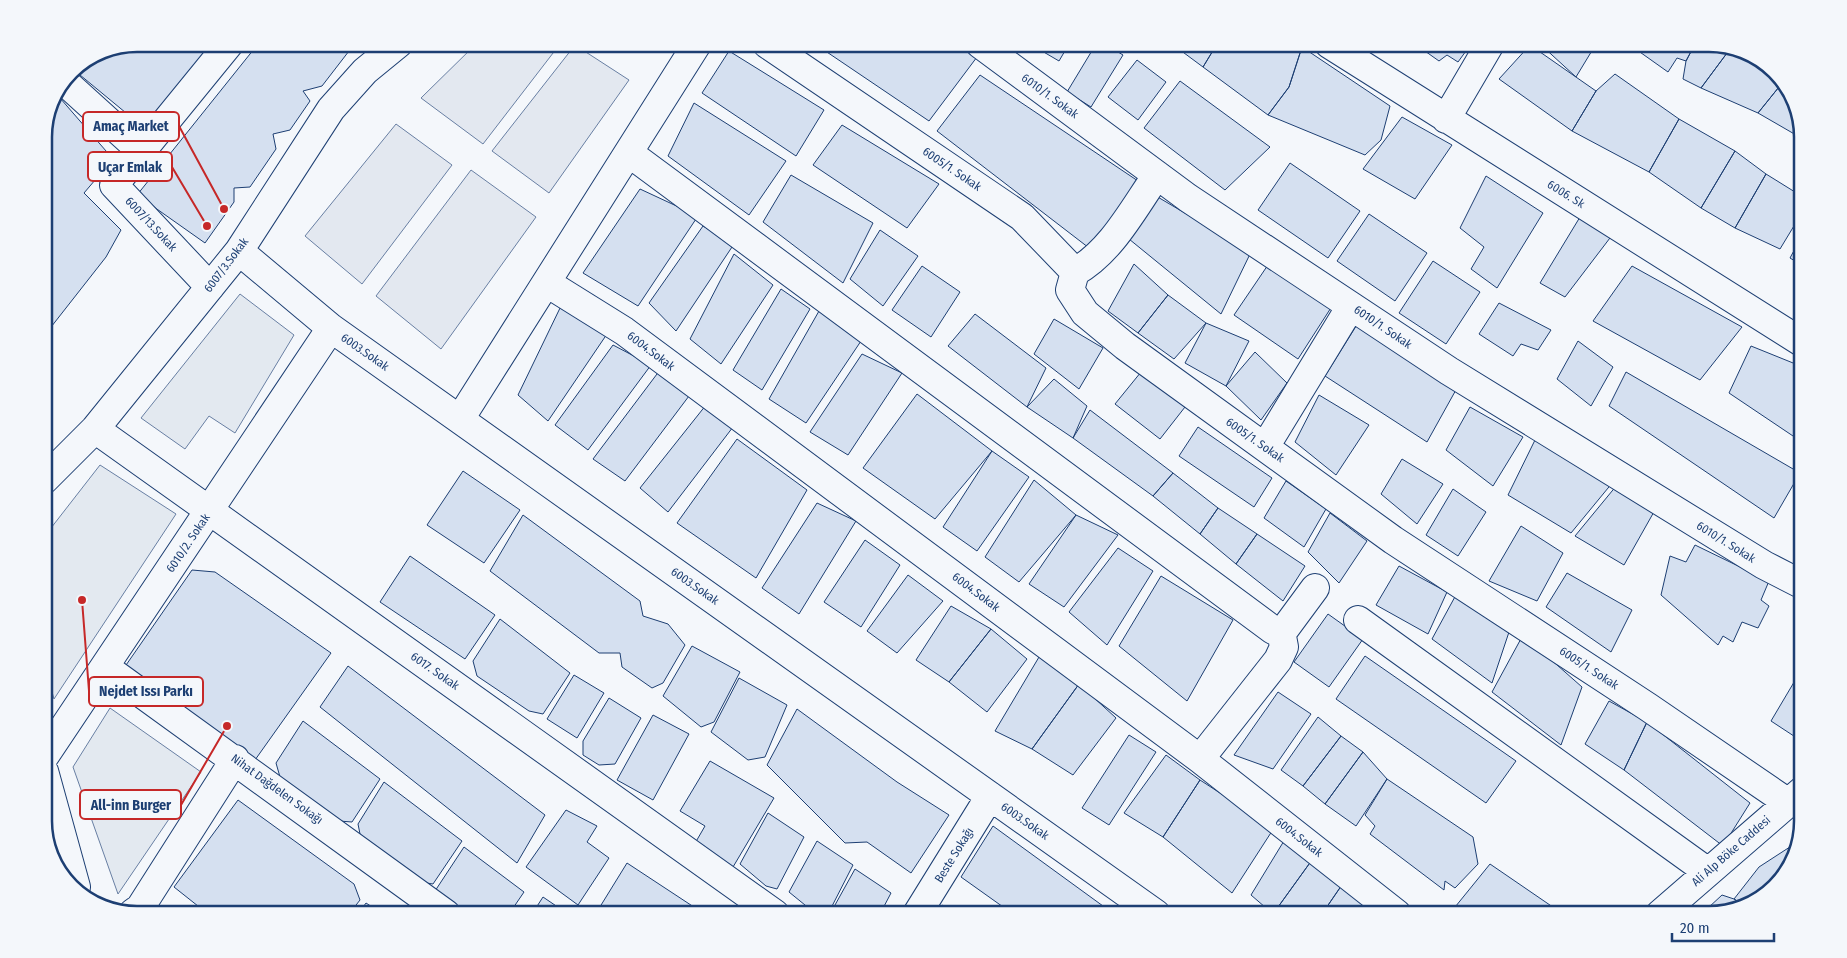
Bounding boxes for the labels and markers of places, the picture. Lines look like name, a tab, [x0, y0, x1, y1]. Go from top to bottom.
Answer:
callout: Amaç Market	[83, 112, 179, 141]
callout: Uçar Emlak	[88, 152, 172, 181]
callout: Nejdet Issı Parkı	[89, 677, 203, 706]
callout: All-inn Burger	[80, 790, 181, 819]

